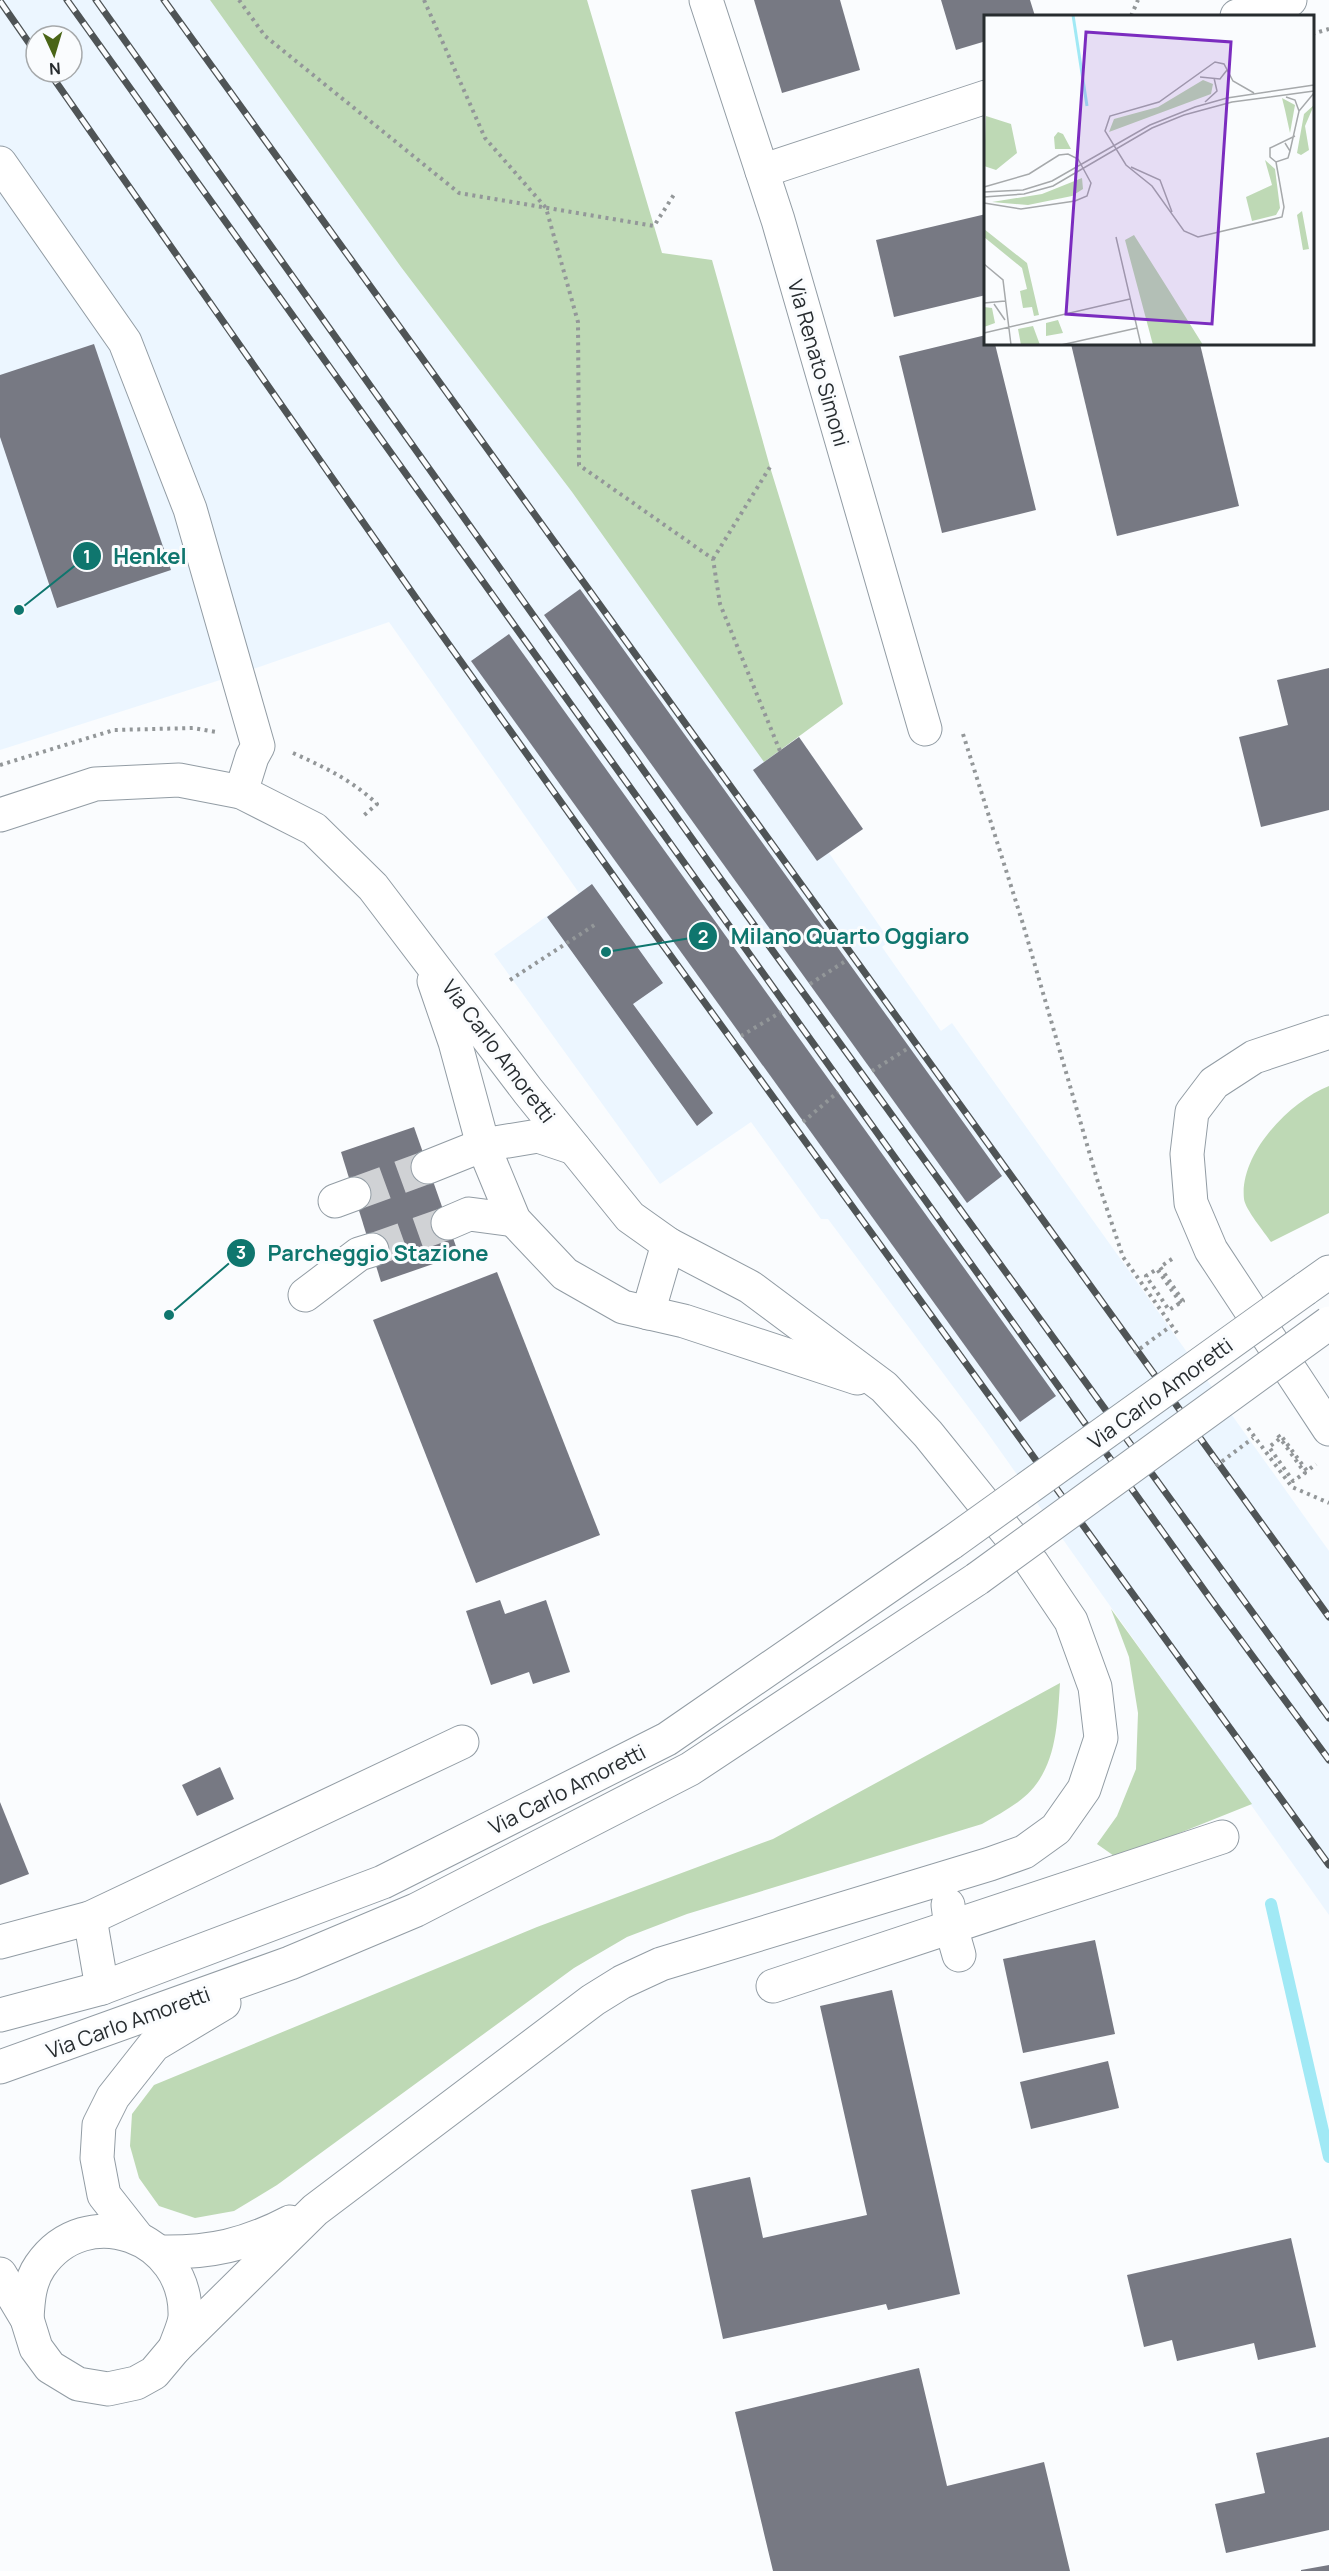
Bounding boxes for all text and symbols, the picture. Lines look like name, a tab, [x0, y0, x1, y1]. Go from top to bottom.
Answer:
inset map	[984, 15, 1314, 345]
north arrow	[24, 24, 84, 84]
text: N	[49, 58, 62, 80]
street label: Via Renato Simoni	[782, 276, 856, 450]
callout: Henkel	[72, 536, 199, 576]
text: Henkel	[113, 541, 187, 571]
text: 1	[83, 544, 91, 568]
callout: Milano Quarto Oggiaro	[688, 916, 981, 956]
text: Milano Quarto Oggiaro	[731, 921, 969, 951]
text: 2	[698, 924, 708, 948]
street label: Via Carlo Amoretti	[436, 974, 562, 1128]
callout: Parcheggio Stazione	[226, 1233, 501, 1273]
text: Parcheggio Stazione	[268, 1238, 488, 1268]
text: 3	[236, 1240, 246, 1264]
street label: Via Carlo Amoretti	[1082, 1331, 1238, 1455]
street label: Via Carlo Amoretti	[484, 1737, 650, 1841]
street label: Via Carlo Amoretti	[42, 1979, 214, 2065]

